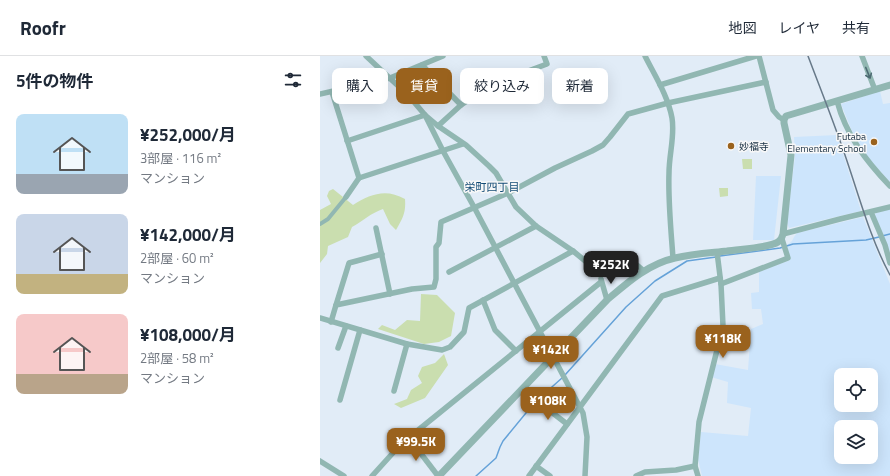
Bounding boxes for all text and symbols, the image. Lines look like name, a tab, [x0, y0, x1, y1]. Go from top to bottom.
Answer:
text: Roofr	[20, 13, 66, 42]
text: 地図	[728, 17, 756, 38]
text: レイヤ	[778, 17, 820, 38]
text: 共有	[842, 17, 870, 38]
one-way arrow	[865, 66, 873, 78]
text: 5件の物件	[16, 68, 94, 94]
chip: 購入	[332, 68, 388, 104]
chip: 賃貸	[396, 68, 452, 104]
chip: 絞り込み	[460, 68, 544, 104]
chip: 新着	[552, 68, 608, 104]
icon: filters	[282, 69, 304, 91]
text: ¥252,000/月	[140, 122, 236, 148]
place label: Futaba Elementary School	[787, 129, 866, 156]
icon: home	[48, 130, 96, 178]
marker: Futaba Elementary School	[869, 137, 879, 147]
place label: 妙福寺	[739, 139, 769, 154]
marker: 妙福寺	[726, 141, 736, 151]
text: 3部屋 · 116 m²	[140, 148, 221, 168]
text: マンション	[140, 168, 205, 188]
district label: 栄町四丁目	[465, 179, 520, 195]
text: ¥142,000/月	[140, 222, 236, 248]
icon: home	[48, 230, 96, 278]
text: 2部屋 · 60 m²	[140, 248, 214, 268]
pin: ¥252K	[583, 251, 639, 285]
text: ¥252K	[593, 254, 629, 274]
text: マンション	[140, 268, 205, 288]
text: ¥108,000/月	[140, 322, 236, 348]
pin: ¥118K	[695, 325, 751, 359]
text: ¥118K	[705, 328, 741, 348]
icon: home	[48, 330, 96, 378]
pin: ¥142K	[523, 336, 579, 370]
text: ¥142K	[533, 339, 569, 359]
text: 2部屋 · 58 m²	[140, 348, 214, 368]
text: マンション	[140, 368, 205, 388]
map controls	[834, 368, 878, 464]
button: locate	[834, 368, 878, 412]
pin: ¥108K	[520, 387, 576, 421]
text: ¥108K	[530, 390, 566, 410]
button: layers	[834, 420, 878, 464]
pin: ¥99.5K	[383, 428, 449, 462]
text: ¥99.5K	[396, 431, 436, 451]

